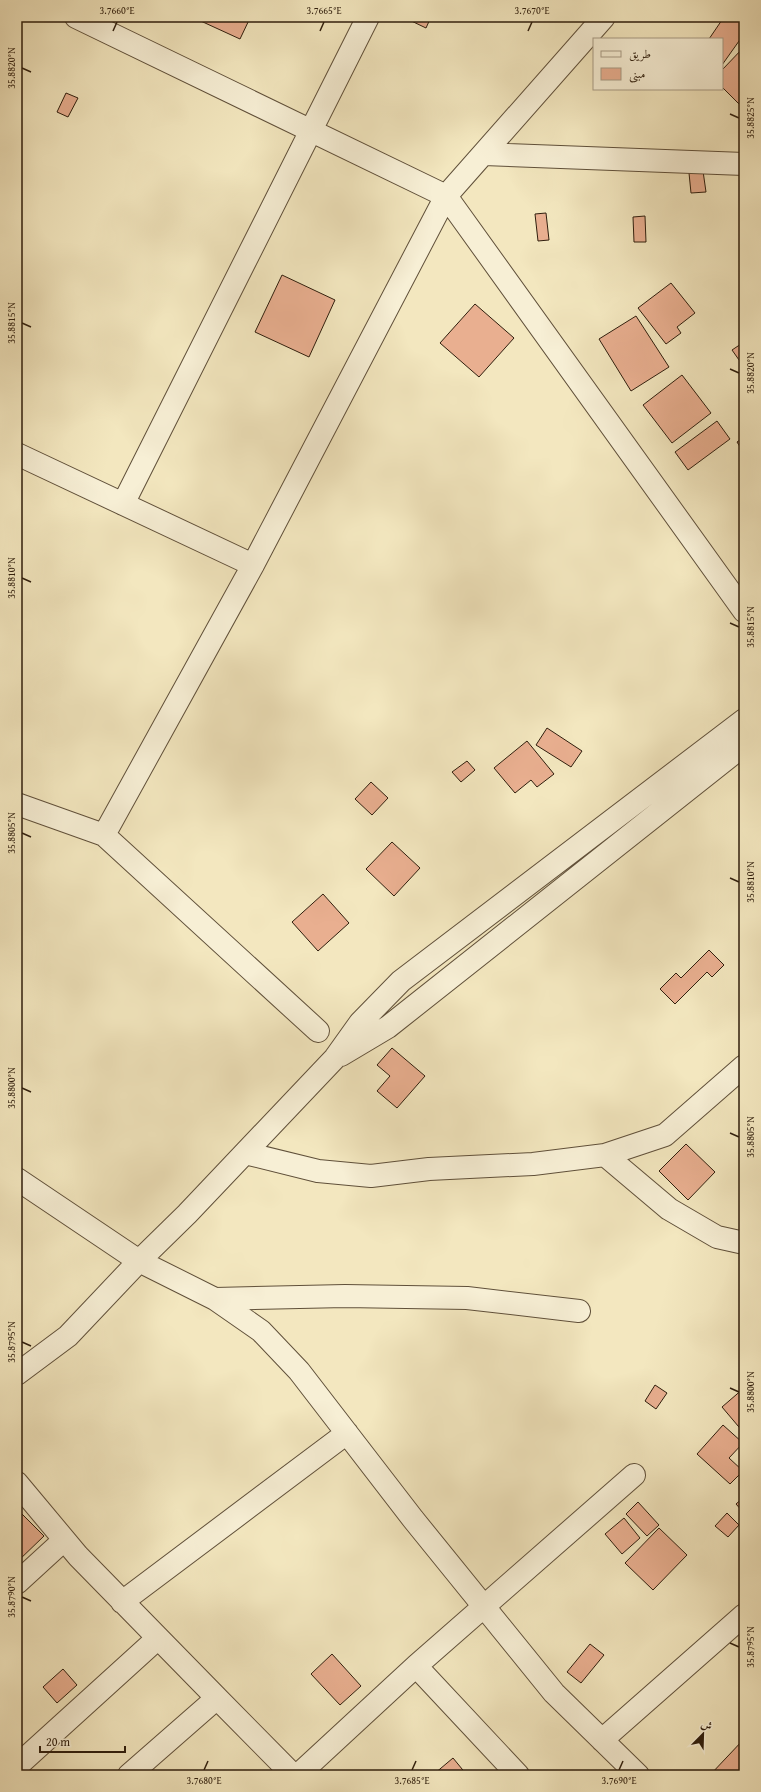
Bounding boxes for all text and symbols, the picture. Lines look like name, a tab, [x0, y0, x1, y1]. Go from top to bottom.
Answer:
text: 3.7660°E	[99, 3, 135, 18]
text: 3.7665°E	[306, 3, 342, 18]
text: 3.7670°E	[514, 3, 550, 18]
legend	[593, 38, 723, 90]
text: طريق	[629, 45, 651, 62]
text: 35.8820°N	[4, 47, 19, 89]
text: مبنى	[629, 65, 645, 83]
text: 35.8825°N	[743, 97, 758, 139]
text: 35.8815°N	[4, 302, 19, 344]
text: 35.8820°N	[743, 352, 758, 394]
text: 35.8810°N	[4, 557, 19, 599]
text: 35.8815°N	[743, 606, 758, 648]
text: 35.8805°N	[4, 812, 19, 854]
text: 35.8810°N	[743, 861, 758, 903]
text: 35.8800°N	[4, 1067, 19, 1109]
text: 35.8805°N	[743, 1116, 758, 1158]
text: 35.8795°N	[4, 1321, 19, 1363]
text: 35.8800°N	[743, 1371, 758, 1413]
text: 35.8790°N	[4, 1576, 19, 1618]
text: 35.8795°N	[743, 1626, 758, 1668]
north arrow	[683, 1714, 723, 1754]
text: ش	[699, 1715, 715, 1734]
scale bar	[40, 1728, 125, 1754]
text: 20 m	[46, 1733, 70, 1750]
text: 3.7680°E	[186, 1773, 222, 1788]
text: 3.7685°E	[394, 1773, 430, 1788]
text: 3.7690°E	[601, 1773, 637, 1788]

